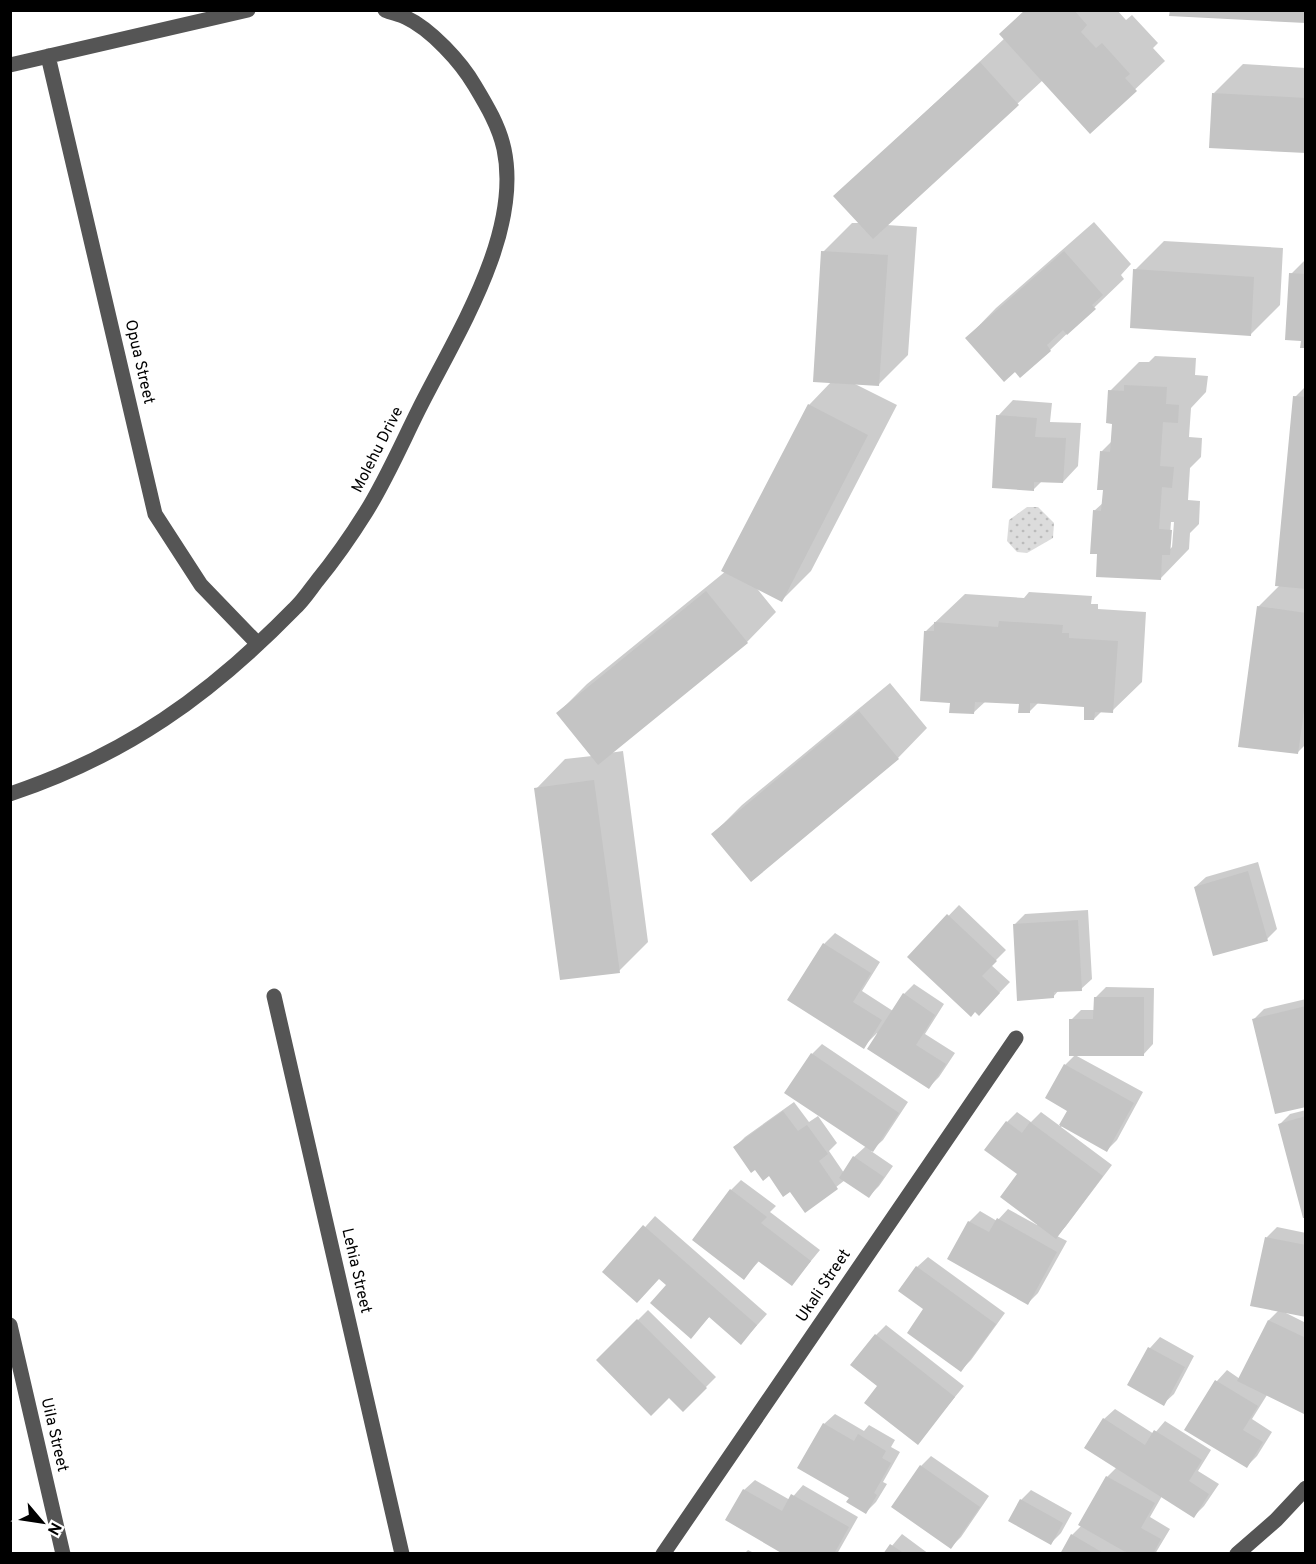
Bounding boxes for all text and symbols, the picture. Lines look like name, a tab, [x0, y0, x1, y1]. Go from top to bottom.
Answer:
street label: Opua Street	[120, 318, 158, 406]
street label: Molehu Drive	[348, 403, 408, 497]
street label: Lehia Street	[336, 1226, 376, 1316]
street label: Ukali Street	[792, 1246, 856, 1326]
street label: Uila Street	[36, 1396, 72, 1474]
north arrow	[12, 1492, 72, 1552]
text: N	[42, 1518, 65, 1538]

